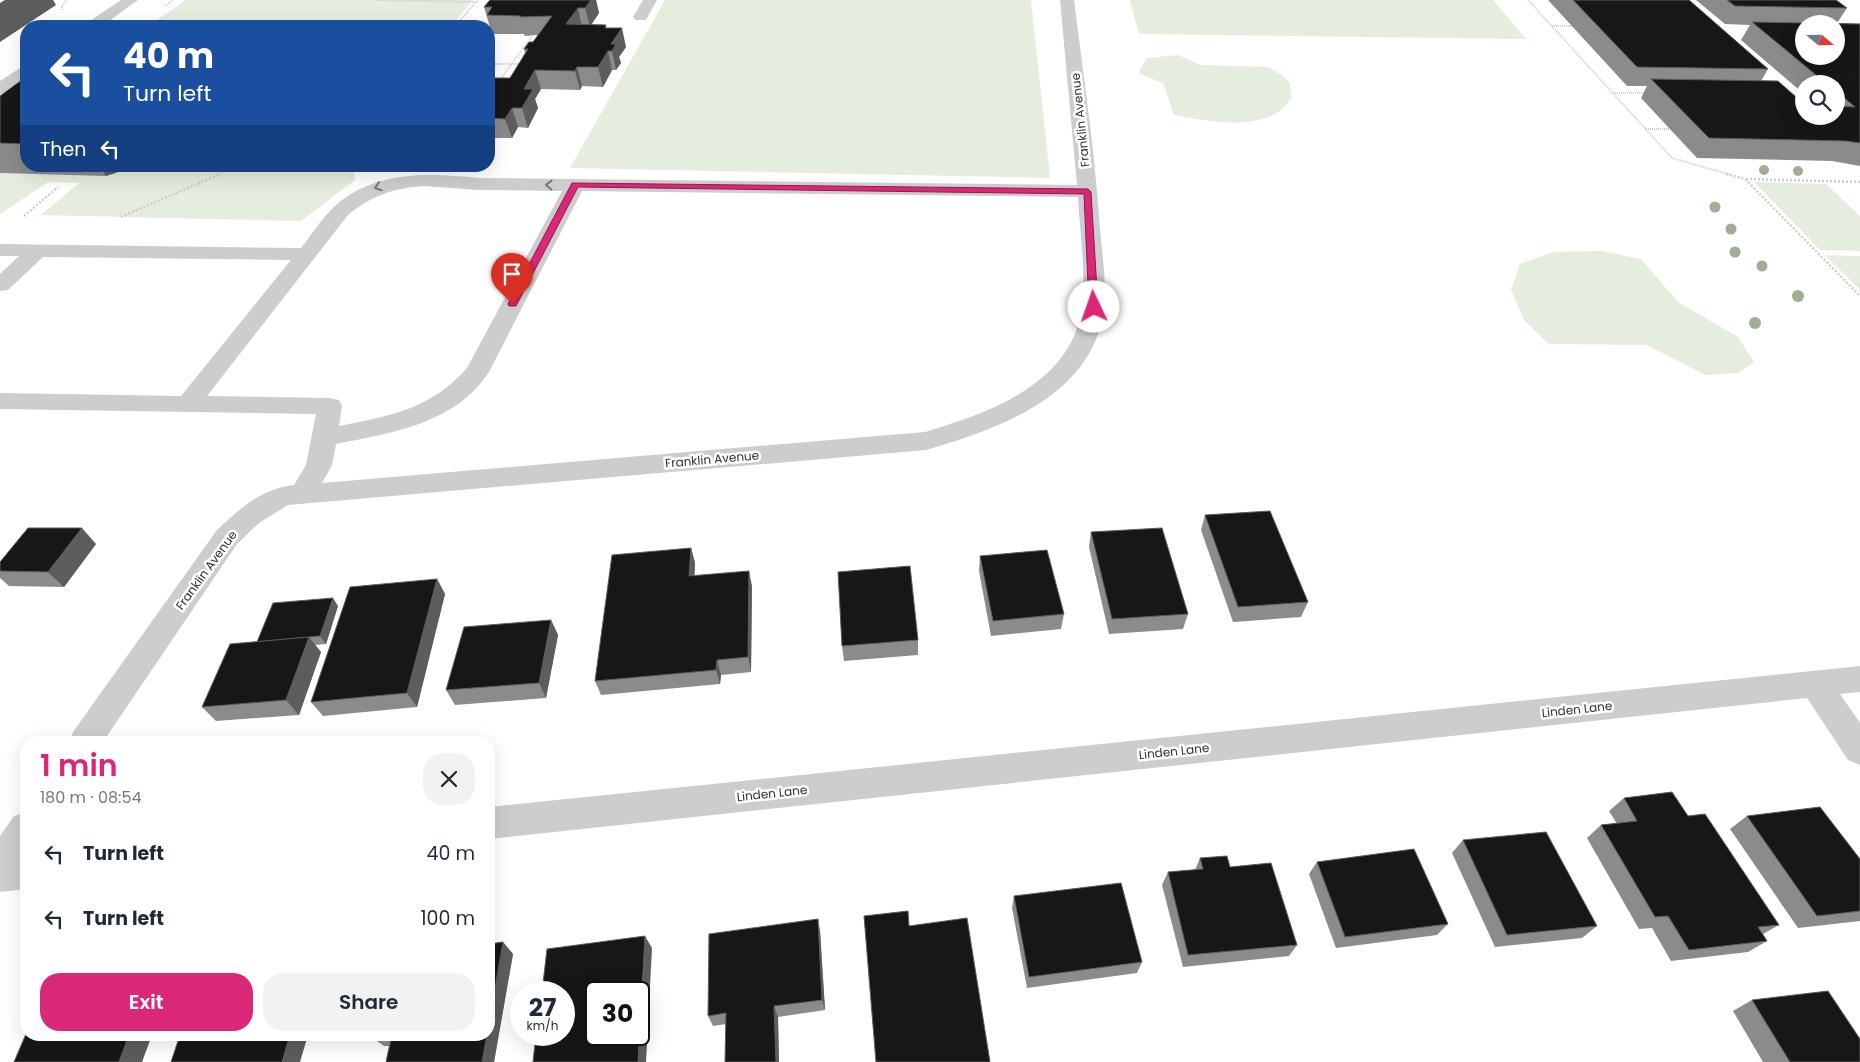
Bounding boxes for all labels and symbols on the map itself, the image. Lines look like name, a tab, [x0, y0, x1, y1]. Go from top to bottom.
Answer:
north arrow	[1795, 15, 1845, 65]
street label: Franklin Avenue	[1067, 72, 1093, 168]
one-way arrow	[545, 179, 553, 190]
one-way arrow	[374, 181, 383, 191]
pin	[491, 253, 533, 304]
position arrow	[1067, 280, 1119, 332]
street label: Franklin Avenue	[664, 446, 760, 472]
street label: Franklin Avenue	[171, 527, 241, 613]
street label: Linden Lane	[1541, 697, 1613, 721]
street label: Linden Lane	[1138, 739, 1210, 763]
street label: Linden Lane	[736, 781, 808, 805]
speed limit sign: 30	[585, 981, 650, 1046]

